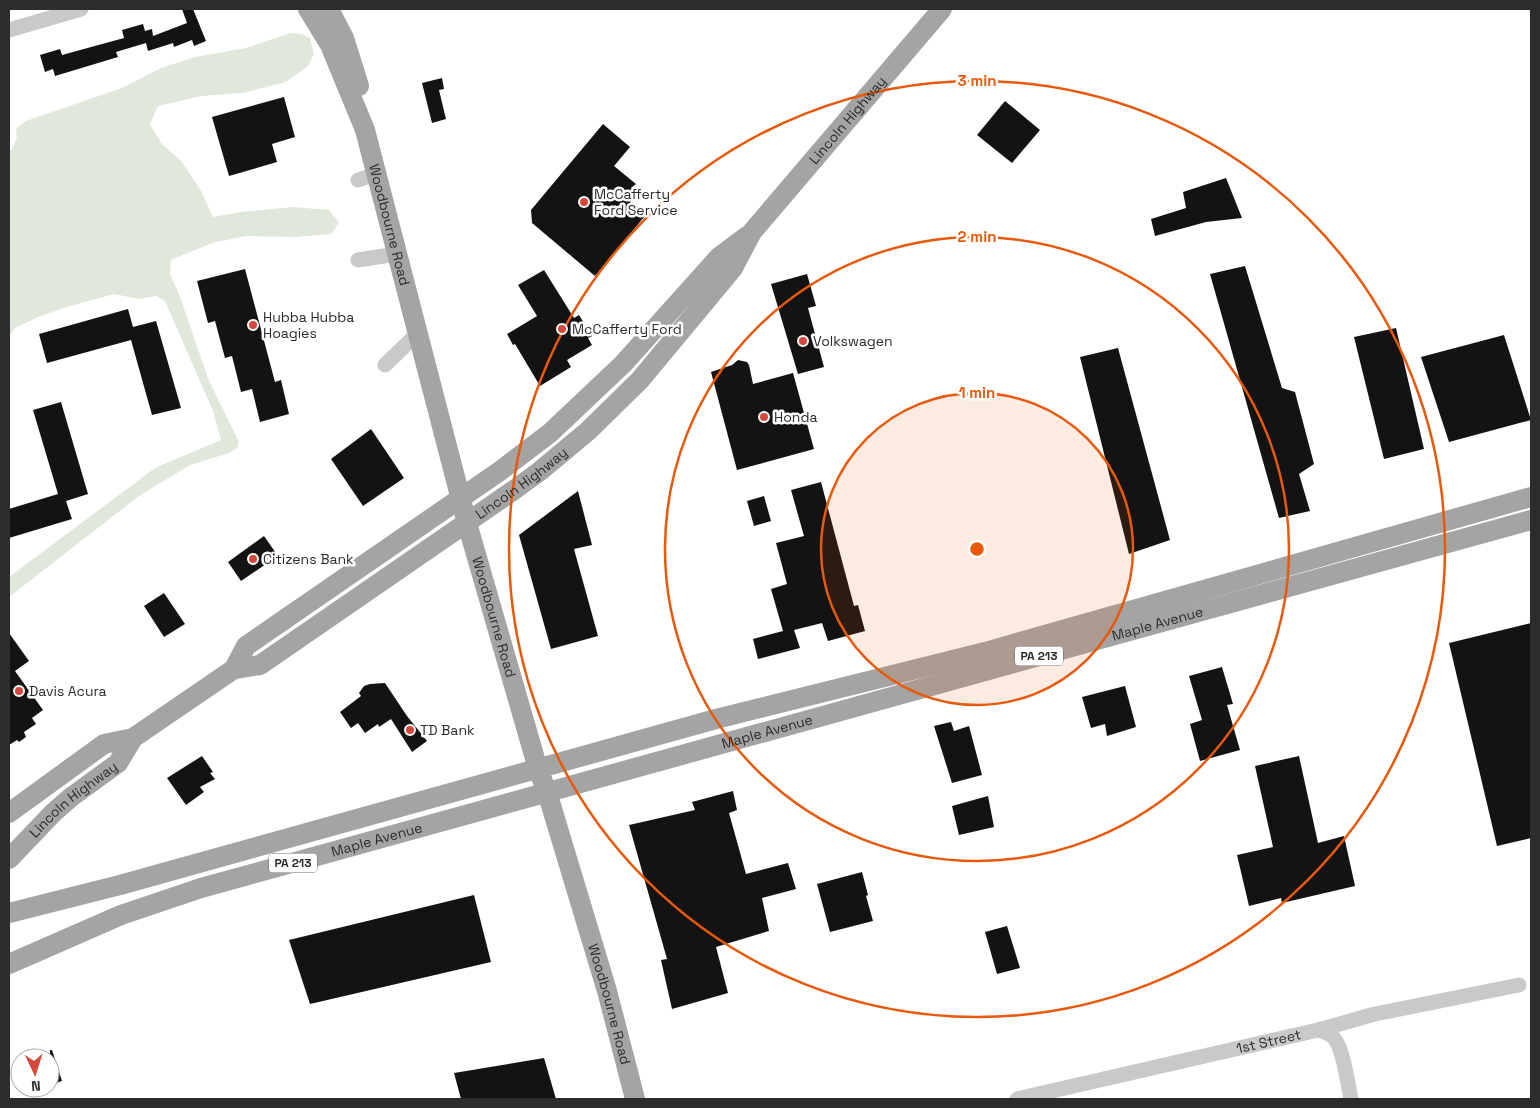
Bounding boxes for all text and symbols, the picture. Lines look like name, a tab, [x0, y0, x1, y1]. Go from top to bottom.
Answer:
text: 3 min	[958, 71, 996, 90]
street label: Lincoln Highway	[805, 72, 890, 168]
street label: Woodbourne Road	[365, 162, 414, 287]
place label: McCafferty Ford Service	[594, 185, 678, 219]
marker: McCafferty Ford Service	[578, 196, 590, 208]
text: 2 min	[958, 227, 996, 246]
place label: Hubba Hubba Hoagies	[263, 308, 354, 342]
marker: Hubba Hubba Hoagies	[247, 319, 259, 331]
place label: McCafferty Ford	[572, 320, 682, 338]
marker: McCafferty Ford	[556, 323, 568, 335]
place label: Volkswagen	[813, 332, 893, 350]
marker: Volkswagen	[797, 335, 809, 347]
text: 1 min	[959, 383, 995, 402]
place label: Honda	[774, 408, 817, 426]
marker: Honda	[758, 411, 770, 423]
street label: Lincoln Highway	[472, 443, 571, 523]
centre of rings	[968, 540, 986, 558]
place label: Citizens Bank	[263, 550, 354, 568]
marker: Citizens Bank	[247, 553, 259, 565]
street label: Woodbourne Road	[468, 555, 520, 680]
street label: Maple Avenue	[1110, 602, 1205, 645]
road number: PA 213	[1015, 646, 1063, 666]
place label: Davis Acura	[29, 682, 107, 700]
marker: Davis Acura	[13, 685, 25, 697]
street label: Maple Avenue	[719, 710, 815, 753]
place label: TD Bank	[420, 721, 475, 739]
marker: TD Bank	[404, 724, 416, 736]
street label: Lincoln Highway	[25, 757, 121, 841]
street label: Maple Avenue	[329, 818, 424, 861]
road number: PA 213	[269, 854, 317, 872]
street label: Woodbourne Road	[584, 941, 635, 1067]
street label: 1st Street	[1234, 1025, 1303, 1057]
north arrow	[10, 1048, 60, 1098]
text: N	[31, 1077, 41, 1095]

